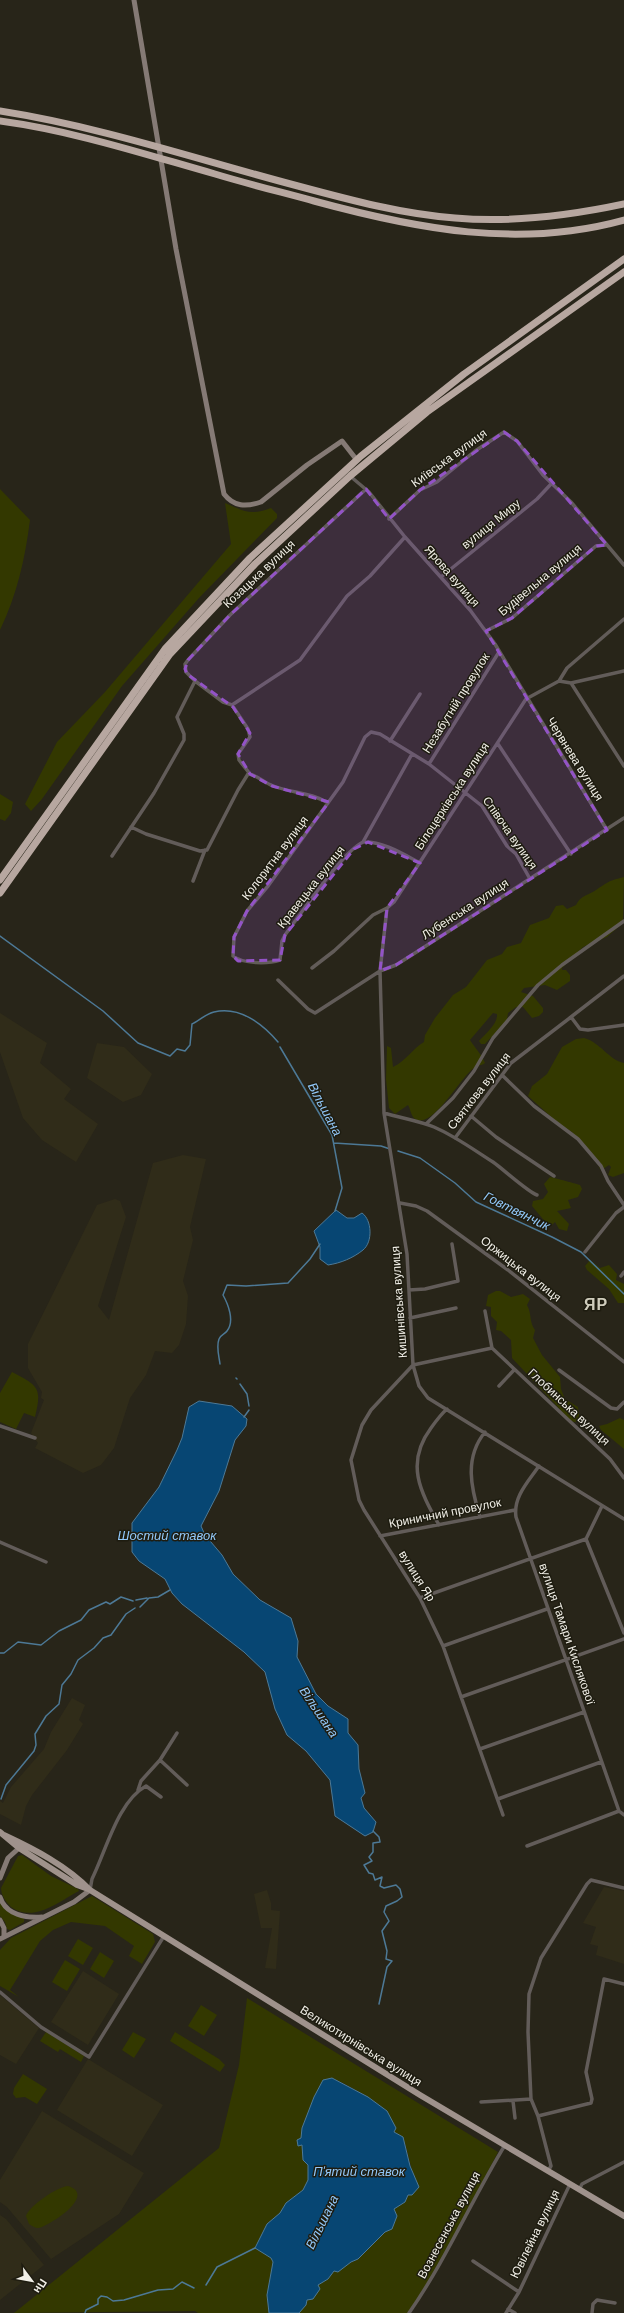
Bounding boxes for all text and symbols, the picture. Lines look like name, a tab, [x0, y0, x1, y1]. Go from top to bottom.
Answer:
street label: Київська вулиця	[408, 425, 490, 491]
street label: вулиця Миру	[458, 495, 524, 553]
street label: Козацька вулиця	[219, 536, 299, 612]
street label: Будівельна вулиця	[495, 540, 585, 620]
street label: Ярова вулиця	[421, 542, 483, 610]
street label: Незабутній провулок	[419, 649, 494, 756]
street label: Червнева вулиця	[543, 714, 607, 804]
street label: Білоцерківська вулиця	[411, 739, 493, 853]
street label: Співоча вулиця	[479, 793, 541, 873]
street label: Колоритна вулиця	[238, 813, 312, 903]
street label: Кравецька вулиця	[274, 842, 348, 932]
street label: Лубенська вулиця	[418, 875, 512, 943]
street label: Святкова вулиця	[444, 1049, 514, 1133]
water label: Вільшана	[304, 1079, 346, 1139]
water label: Говтвянчик	[481, 1188, 554, 1235]
street label: Оржицька вулиця	[477, 1232, 565, 1306]
street label: Кишинівська вулиця	[387, 1246, 411, 1358]
district label: ЯР	[584, 1294, 608, 1315]
street label: Глобинська вулиця	[525, 1365, 613, 1449]
street label: Криничний провулок	[388, 1494, 503, 1532]
water label: Шостий ставок	[118, 1527, 217, 1544]
street label: вулиця Яр	[395, 1547, 439, 1605]
street label: вулиця Тамари Кислякової	[535, 1561, 599, 1707]
water label: Вільшана	[296, 1683, 342, 1741]
street label: Великотирнівська вулиця	[297, 2002, 425, 2090]
water label: П'ятий ставок	[313, 2163, 406, 2180]
street label: Вознесенська вулиця	[414, 2169, 484, 2281]
street label: Ювілейна вулиця	[507, 2187, 563, 2281]
water label: Вільшана	[302, 2192, 342, 2252]
north arrow	[12, 2261, 52, 2301]
text: Пн	[31, 2276, 50, 2296]

